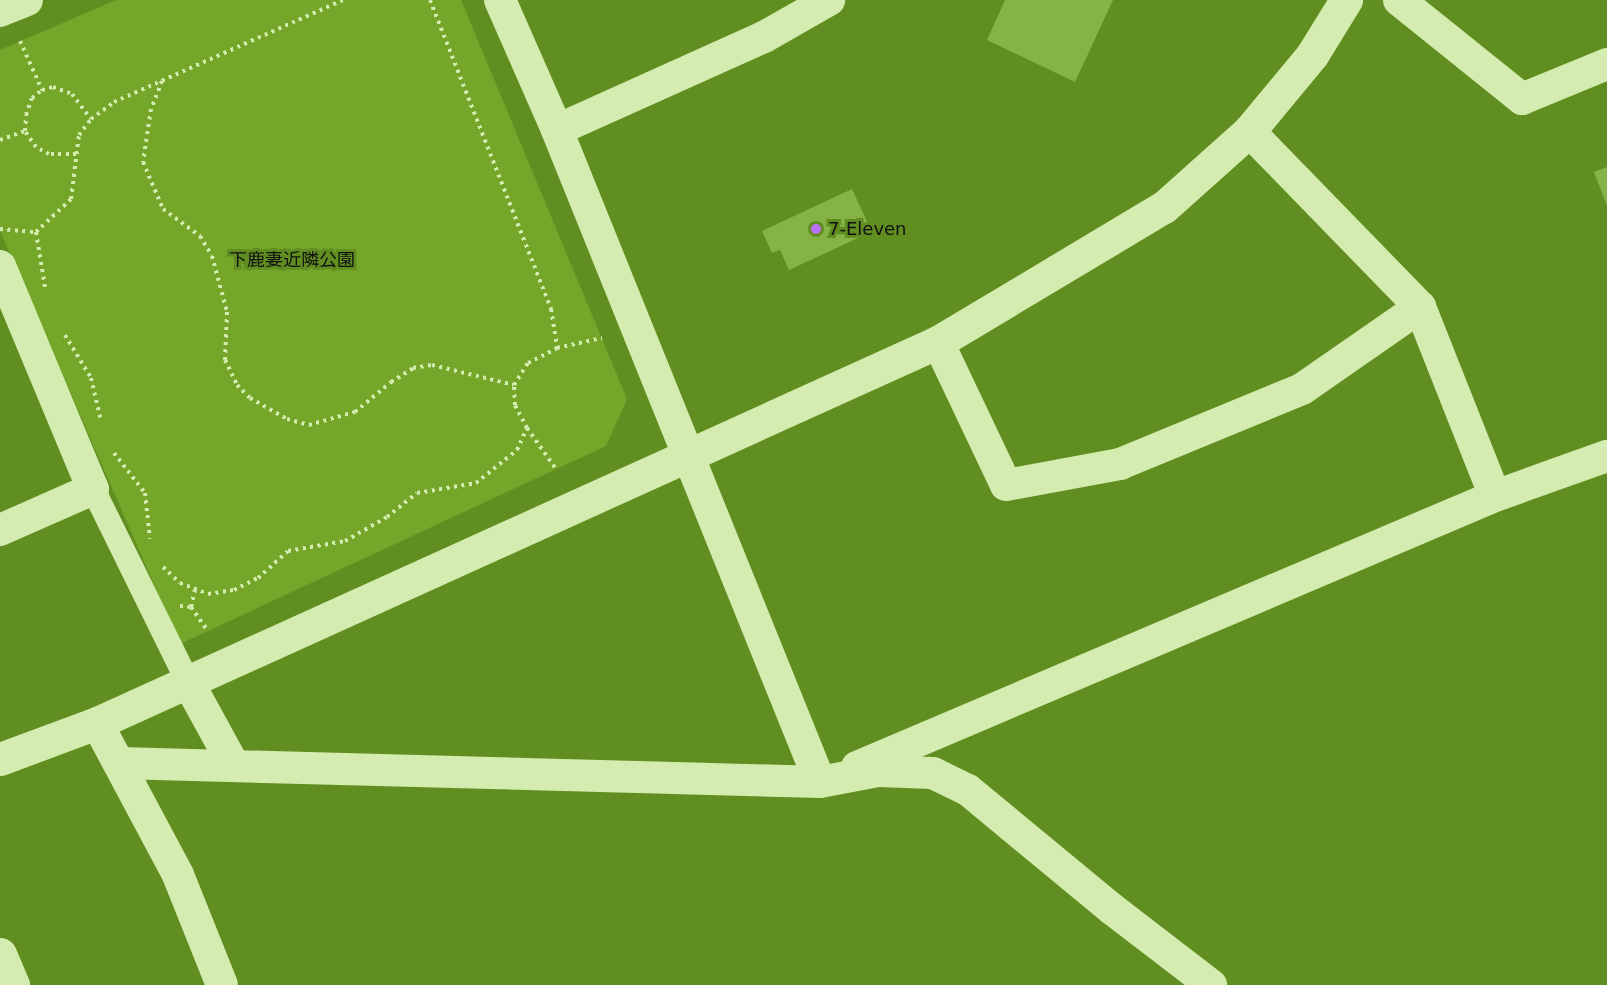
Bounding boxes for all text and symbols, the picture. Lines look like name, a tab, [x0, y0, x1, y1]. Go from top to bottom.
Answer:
place label: 7-Eleven	[828, 218, 907, 240]
marker: 7-Eleven	[809, 222, 823, 236]
park label: 下鹿妻近隣公園	[229, 249, 355, 271]

